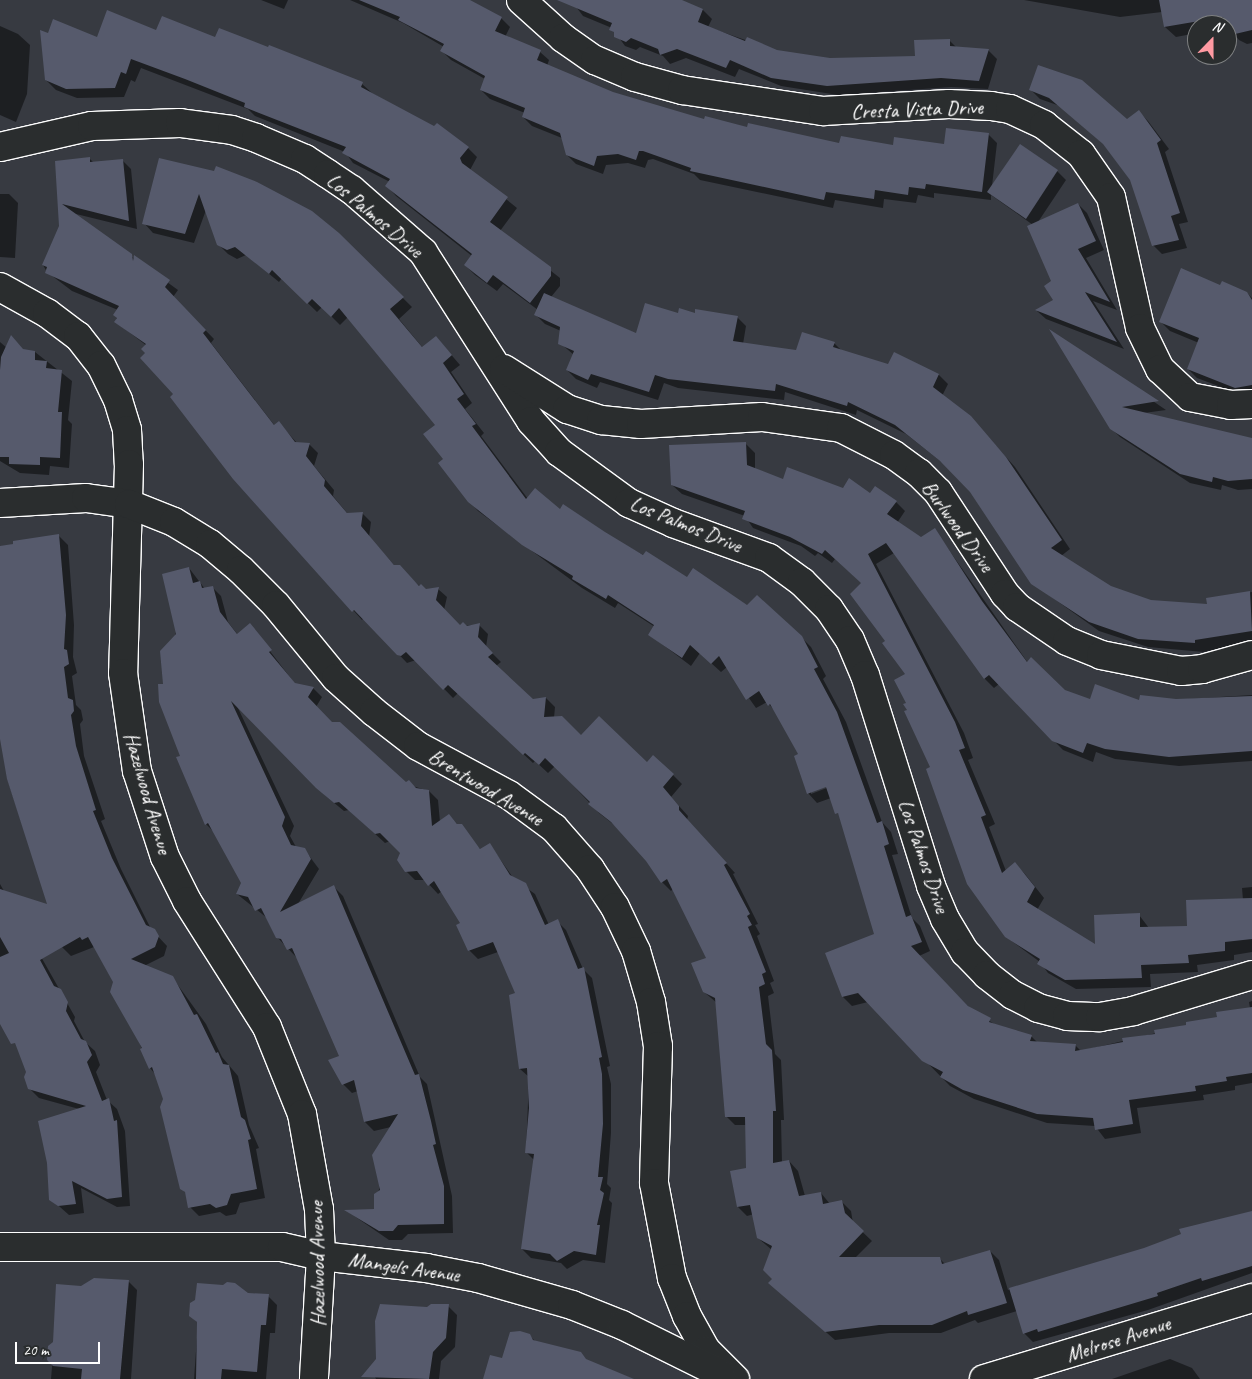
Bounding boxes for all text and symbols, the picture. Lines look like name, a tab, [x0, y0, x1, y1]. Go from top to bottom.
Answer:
north arrow	[1187, 15, 1237, 65]
text: N	[1210, 17, 1225, 36]
street label: Cresta Vista Drive	[851, 94, 983, 124]
street label: Los Palmos Drive	[321, 167, 429, 263]
street label: Burlwood Drive	[916, 476, 1000, 576]
street label: Los Palmos Drive	[625, 490, 747, 558]
street label: Hazelwood Avenue	[119, 729, 177, 857]
street label: Brentwood Avenue	[424, 743, 548, 831]
street label: Los Palmos Drive	[892, 795, 956, 917]
street label: Hazelwood Avenue	[303, 1201, 331, 1327]
street label: Mangels Avenue	[347, 1247, 461, 1287]
street label: Melrose Avenue	[1063, 1310, 1173, 1368]
scale bar	[18, 1332, 102, 1364]
text: 20 m	[23, 1341, 49, 1360]

